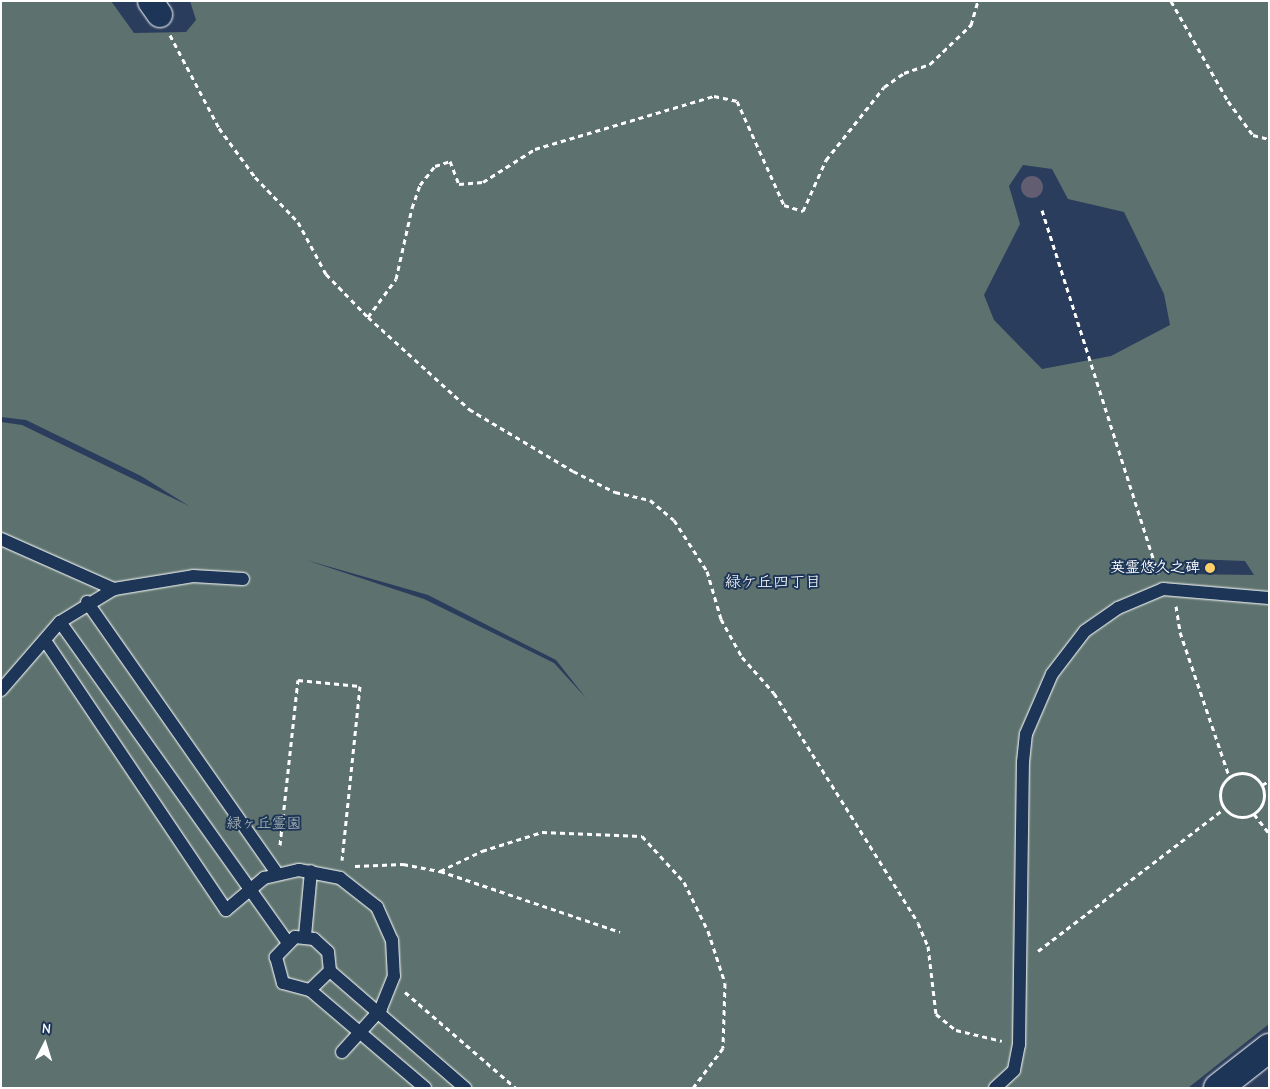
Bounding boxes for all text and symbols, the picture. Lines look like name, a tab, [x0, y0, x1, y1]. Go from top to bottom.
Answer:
place label: 英霊悠久之碑	[1110, 559, 1200, 577]
marker: 英霊悠久之碑	[1204, 562, 1216, 574]
district label: 緑ケ丘四丁目	[725, 572, 821, 592]
park label: 緑ヶ丘霊園	[227, 815, 301, 833]
north arrow	[20, 1019, 70, 1069]
text: N	[41, 1020, 52, 1037]

